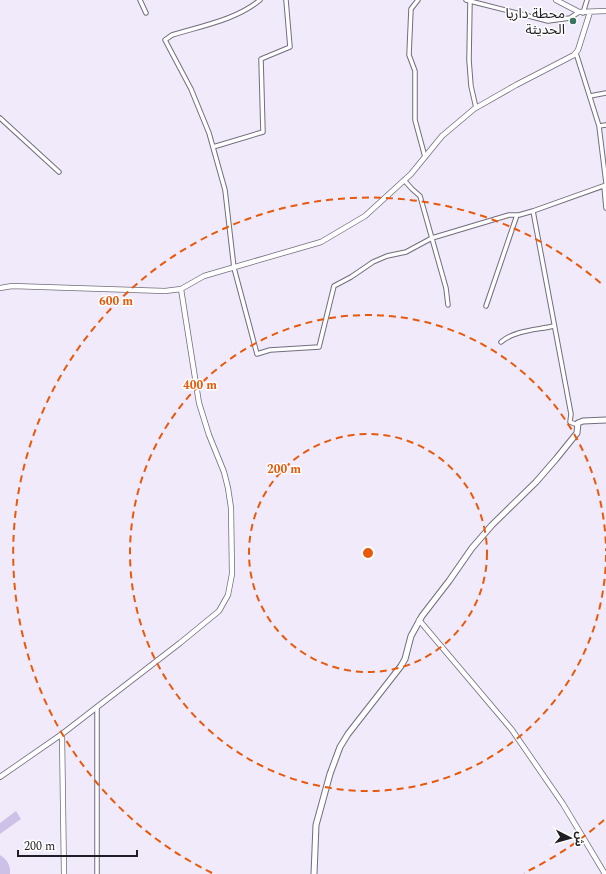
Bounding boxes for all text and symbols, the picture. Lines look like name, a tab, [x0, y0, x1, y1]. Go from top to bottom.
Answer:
place label: محطة داريا الحديثة	[506, 3, 565, 40]
marker: محطة داريا الحديثة	[568, 16, 578, 26]
text: 600 m	[99, 292, 133, 311]
text: 400 m	[183, 376, 217, 395]
text: 200 m	[267, 460, 301, 479]
centre of rings	[361, 546, 375, 560]
north arrow	[550, 818, 590, 858]
text: ش	[570, 831, 589, 847]
scale bar	[18, 832, 137, 858]
text: 200 m	[24, 837, 55, 856]

